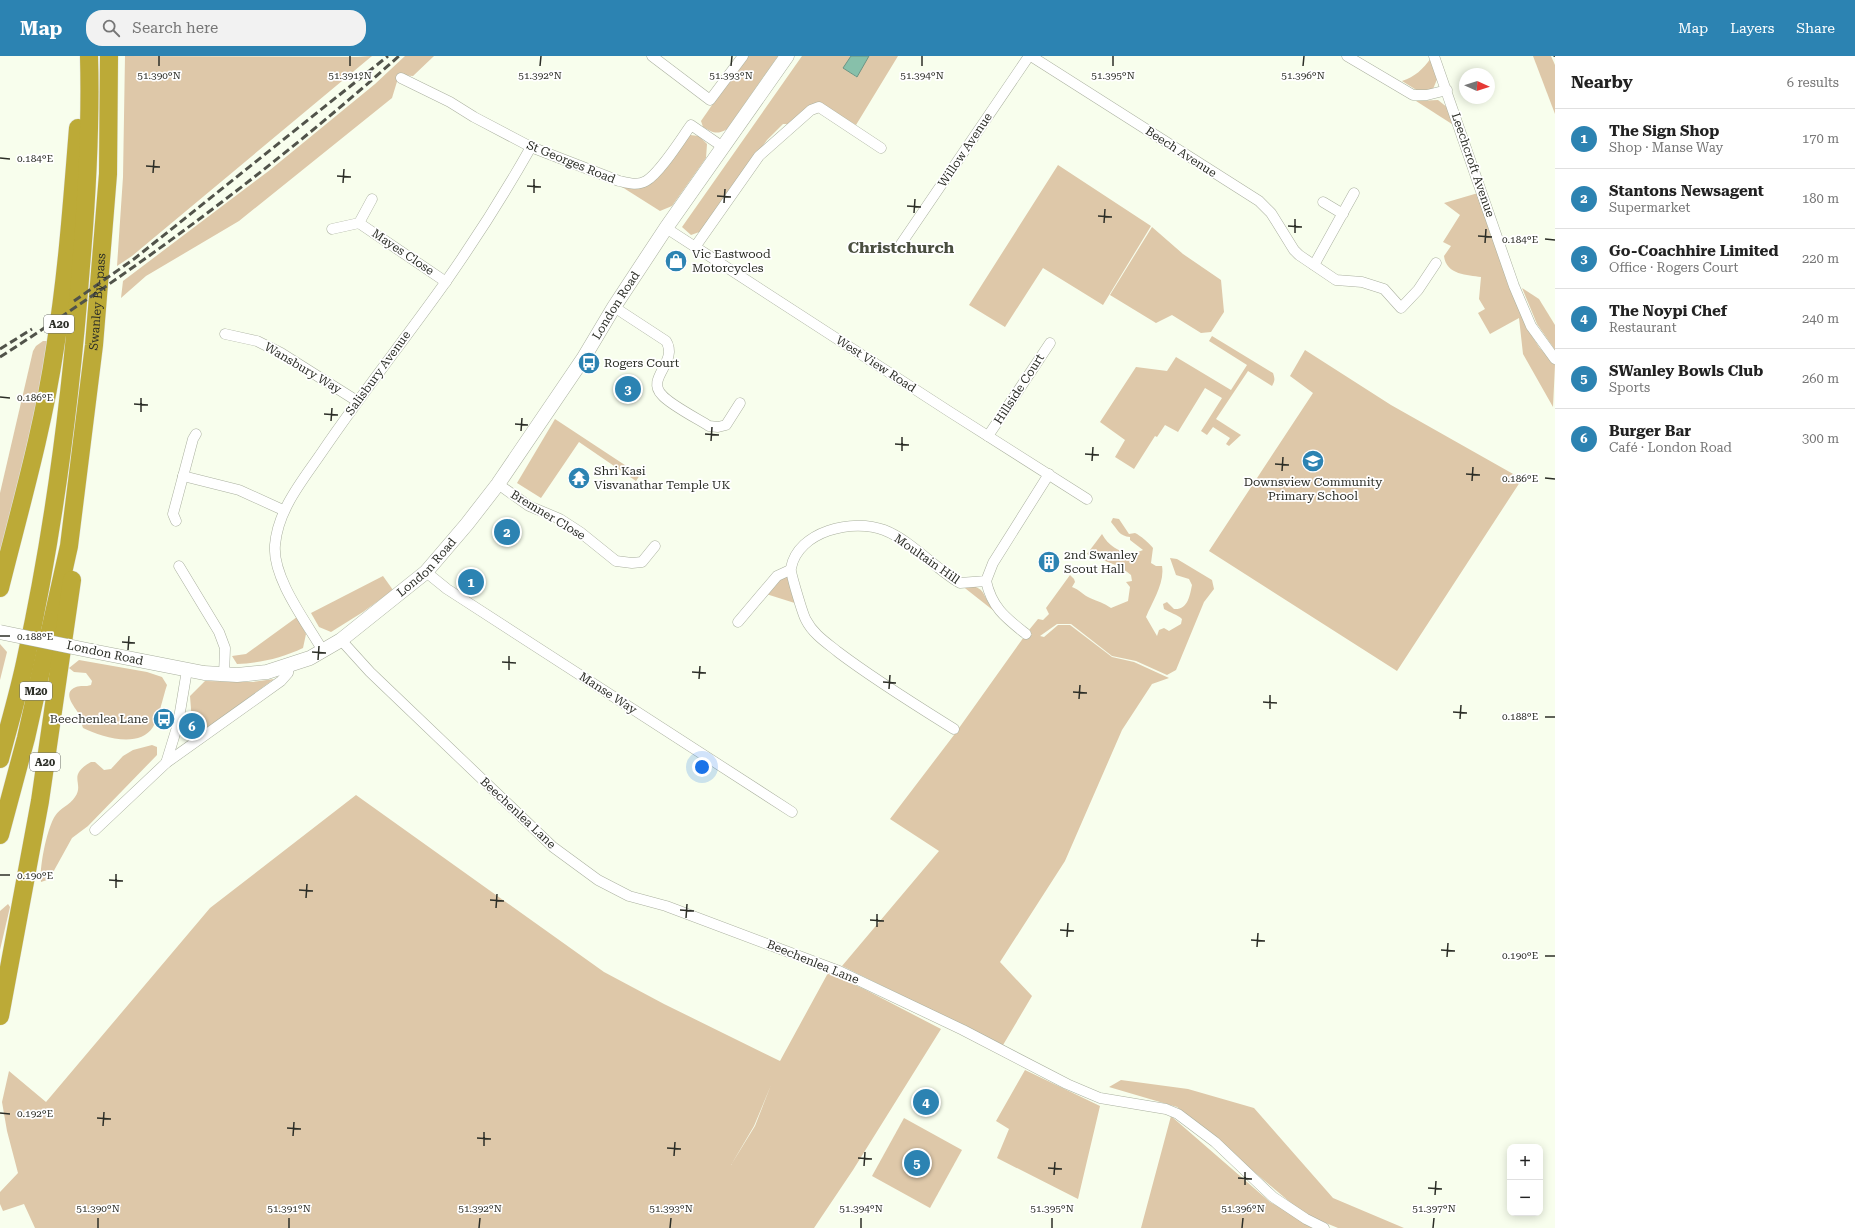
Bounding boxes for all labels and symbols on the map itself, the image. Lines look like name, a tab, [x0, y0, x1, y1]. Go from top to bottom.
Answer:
north arrow	[1459, 68, 1495, 104]
text: 51.390°N	[137, 70, 181, 81]
text: 51.391°N	[328, 70, 372, 81]
text: 51.392°N	[518, 70, 562, 81]
text: 51.393°N	[709, 70, 753, 81]
text: 51.394°N	[900, 70, 944, 81]
text: 51.395°N	[1091, 70, 1135, 81]
text: 51.396°N	[1281, 70, 1325, 81]
street label: Willow Avenue	[935, 110, 995, 190]
street label: Leechcroft Avenue	[1449, 111, 1498, 219]
street label: Beech Avenue	[1143, 124, 1219, 180]
street label: St Georges Road	[525, 138, 618, 186]
text: 0.184°E	[17, 153, 53, 164]
street label: Mayes Close	[369, 226, 437, 278]
text: 0.184°E	[1502, 234, 1538, 245]
district label: Christchurch	[848, 238, 955, 257]
place label: Vic Eastwood Motorcycles	[692, 247, 771, 275]
shop icon: Vic Eastwood Motorcycles	[663, 248, 689, 274]
street label: Swanley By-pass	[86, 252, 109, 351]
street label: London Road	[589, 268, 643, 342]
road number: A20	[44, 315, 74, 333]
street label: Salisbury Avenue	[343, 328, 414, 418]
street label: West View Road	[833, 333, 919, 395]
street label: Wansbury Way	[262, 340, 345, 397]
bus stop icon: Rogers Court	[576, 350, 602, 376]
street label: Hillside Court	[991, 351, 1047, 427]
place label: Rogers Court	[604, 356, 680, 370]
pin: 3	[615, 374, 641, 404]
text: 0.186°E	[17, 392, 53, 403]
school or university icon: Downsview Community Primary School	[1300, 448, 1326, 474]
place label: Shri Kasi Visvanathar Temple UK	[594, 464, 731, 492]
temple icon: Shri Kasi Visvanathar Temple UK	[566, 465, 592, 491]
text: 0.186°E	[1502, 473, 1538, 484]
place label: Downsview Community Primary School	[1244, 475, 1383, 503]
street label: Bremner Close	[508, 487, 588, 543]
pin: 2	[494, 517, 520, 547]
street label: Moultain Hill	[892, 531, 963, 587]
street label: London Road	[394, 535, 459, 600]
place label: 2nd Swanley Scout Hall	[1064, 548, 1139, 576]
building icon: 2nd Swanley Scout Hall	[1036, 549, 1062, 575]
pin: 1	[458, 567, 484, 597]
text: 0.188°E	[17, 631, 53, 642]
street label: London Road	[65, 638, 145, 668]
street label: Manse Way	[577, 669, 640, 717]
road number: M20	[20, 682, 52, 700]
bus stop icon: Beechenlea Lane	[151, 706, 177, 732]
pin: 6	[179, 711, 205, 741]
text: 0.188°E	[1502, 711, 1538, 722]
place label: Beechenlea Lane	[50, 712, 148, 726]
road number: A20	[30, 753, 60, 771]
your location	[692, 757, 712, 777]
street label: Beechenlea Lane	[477, 774, 559, 852]
text: 0.190°E	[17, 870, 53, 881]
street label: Beechenlea Lane	[765, 937, 862, 987]
text: 0.190°E	[1502, 950, 1538, 961]
pin: 4	[913, 1087, 939, 1117]
text: 0.192°E	[17, 1108, 53, 1119]
pin: 5	[904, 1148, 930, 1178]
text: 51.390°N	[76, 1203, 120, 1214]
text: 51.391°N	[267, 1203, 311, 1214]
text: 51.392°N	[458, 1203, 502, 1214]
text: 51.393°N	[649, 1203, 693, 1214]
text: 51.394°N	[839, 1203, 883, 1214]
text: 51.395°N	[1030, 1203, 1074, 1214]
text: 51.396°N	[1221, 1203, 1265, 1214]
text: 51.397°N	[1412, 1203, 1456, 1214]

